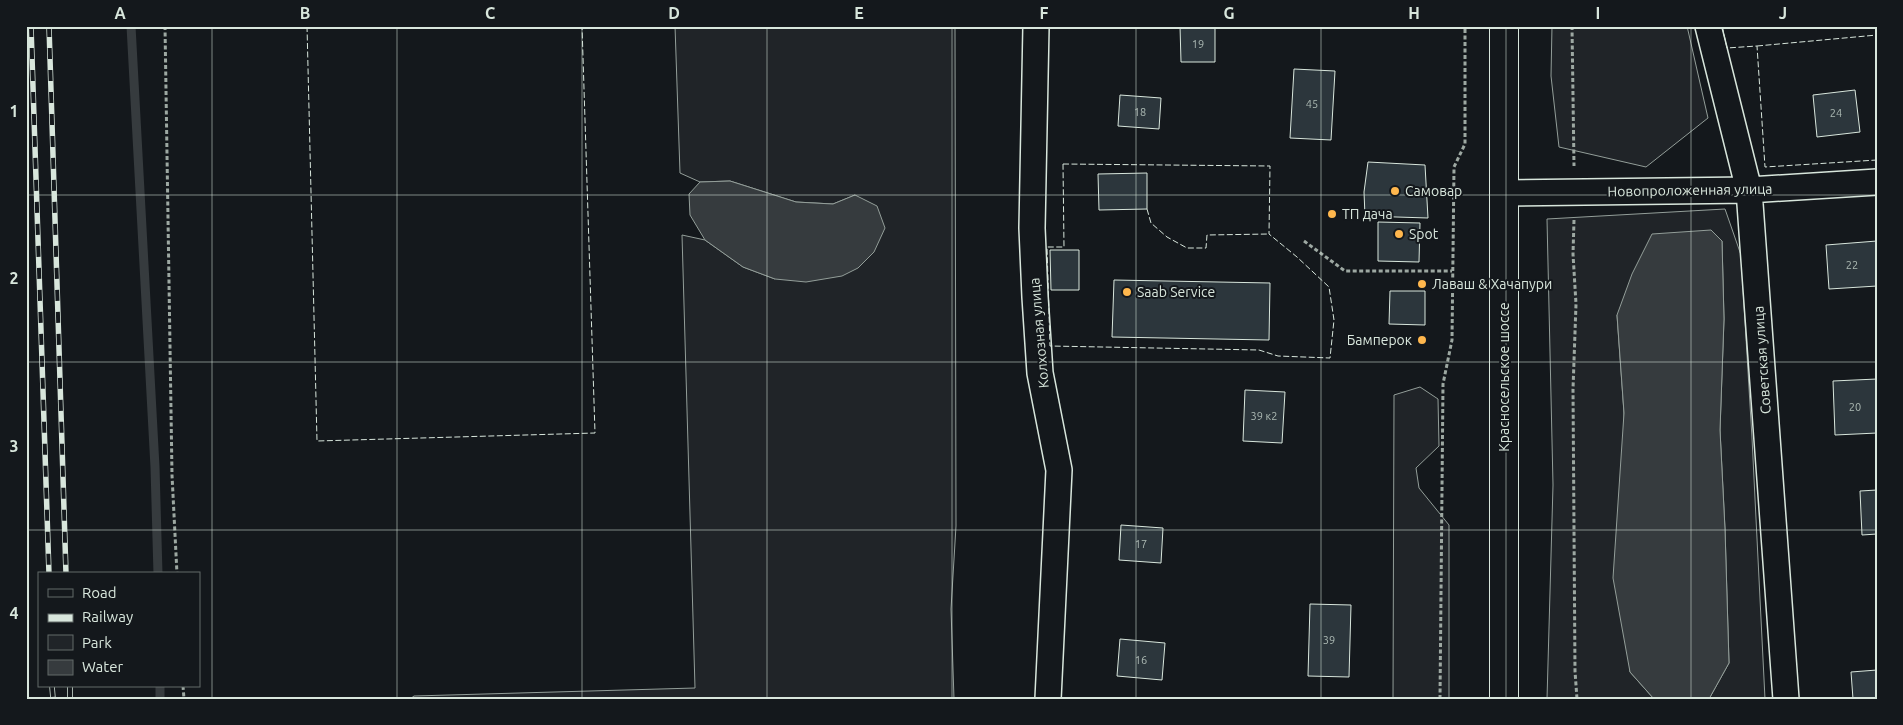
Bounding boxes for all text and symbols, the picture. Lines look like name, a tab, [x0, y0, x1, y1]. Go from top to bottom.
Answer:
text: A	[114, 4, 126, 22]
text: B	[300, 4, 310, 22]
text: C	[485, 4, 495, 22]
text: D	[668, 4, 680, 22]
text: E	[854, 4, 864, 22]
text: F	[1040, 4, 1049, 22]
text: G	[1223, 4, 1235, 22]
text: H	[1408, 4, 1420, 22]
text: I	[1596, 4, 1600, 22]
text: J	[1779, 4, 1787, 22]
house number: 19	[1192, 38, 1204, 50]
house number: 45	[1306, 98, 1318, 110]
text: 1	[9, 102, 19, 120]
house number: 18	[1134, 106, 1146, 118]
house number: 24	[1830, 107, 1842, 119]
street label: Новопроложенная улица	[1607, 181, 1773, 199]
place label: Самовар	[1405, 183, 1462, 199]
marker: Самовар	[1389, 185, 1401, 197]
place label: ТП дача	[1342, 206, 1393, 222]
marker: ТП дача	[1326, 208, 1338, 220]
place label: Spot	[1409, 226, 1439, 242]
marker: Spot	[1393, 228, 1405, 240]
house number: 22	[1846, 259, 1858, 271]
text: 2	[9, 269, 19, 287]
place label: Лаваш & Хачапури	[1432, 276, 1552, 292]
street label: Колхозная улица	[1026, 277, 1052, 389]
marker: Лаваш & Хачапури	[1416, 278, 1428, 290]
place label: Saab Service	[1137, 284, 1215, 300]
marker: Saab Service	[1121, 286, 1133, 298]
street label: Красносельское шоссе	[1496, 302, 1512, 452]
street label: Советская улица	[1750, 305, 1774, 415]
place label: Бамперок	[1347, 332, 1412, 348]
marker: Бамперок	[1416, 334, 1428, 346]
house number: 20	[1849, 401, 1861, 413]
house number: 39 к2	[1251, 410, 1277, 422]
text: 3	[9, 437, 19, 455]
house number: 17	[1135, 538, 1147, 550]
legend	[38, 572, 200, 688]
text: Road	[82, 584, 117, 601]
text: 4	[9, 604, 19, 622]
text: Railway	[82, 608, 133, 625]
text: Park	[82, 634, 112, 651]
house number: 39	[1323, 634, 1335, 646]
house number: 16	[1135, 654, 1147, 666]
text: Water	[82, 658, 123, 675]

